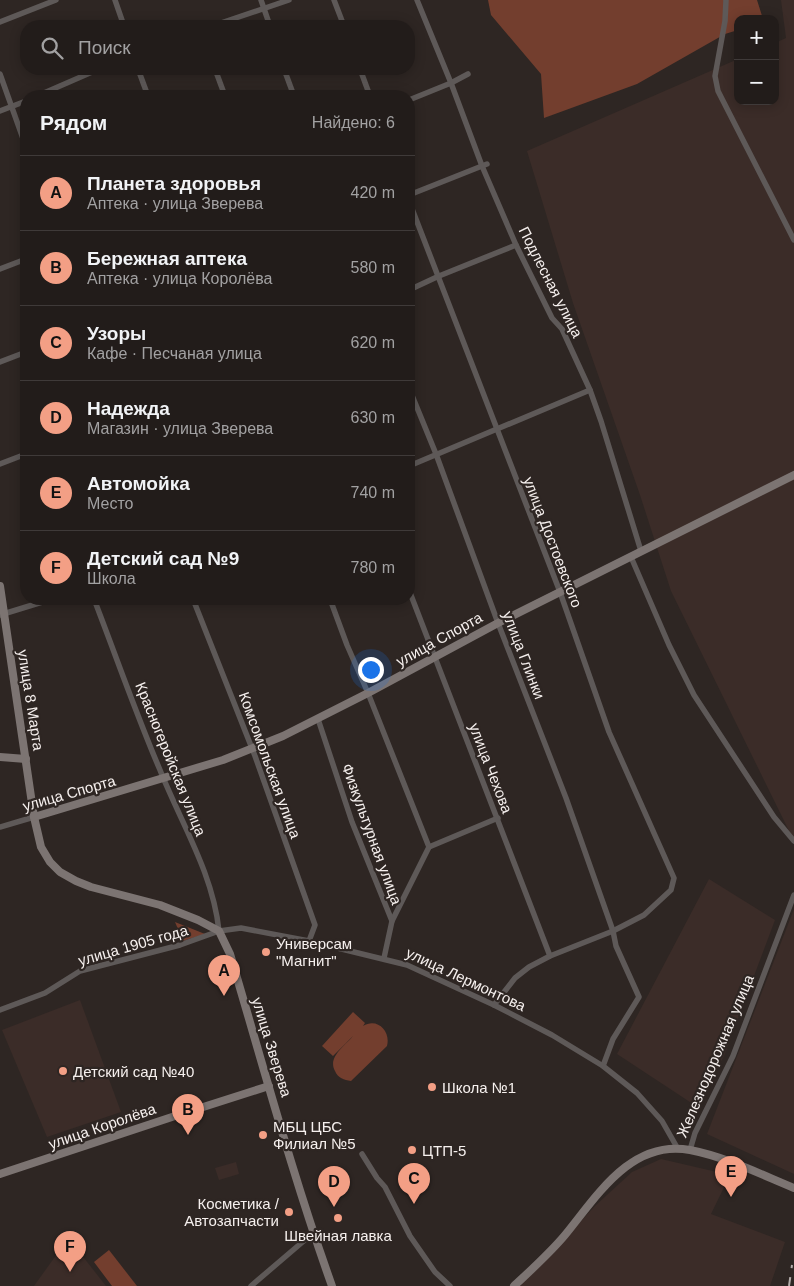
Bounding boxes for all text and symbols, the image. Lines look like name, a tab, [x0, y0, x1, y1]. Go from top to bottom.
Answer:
map controls	[734, 15, 779, 105]
button: +	[734, 15, 779, 60]
search box	[20, 20, 415, 75]
icon: search	[38, 34, 66, 62]
text: Поиск	[78, 37, 131, 58]
button: −	[734, 60, 779, 105]
text: Рядом	[40, 111, 107, 134]
text: Найдено: 6	[312, 114, 395, 131]
text: Планета здоровья	[87, 173, 261, 194]
text: A	[50, 184, 62, 201]
text: 420 m	[351, 184, 395, 201]
text: Аптека · улица Зверева	[87, 195, 263, 212]
street label: Подлесная улица	[516, 224, 587, 341]
text: Бережная аптека	[87, 248, 247, 269]
text: B	[50, 259, 62, 276]
text: 580 m	[351, 259, 395, 276]
text: Аптека · улица Королёва	[87, 270, 272, 287]
text: Узоры	[87, 323, 146, 344]
text: C	[50, 334, 62, 351]
text: 620 m	[351, 334, 395, 351]
text: Кафе · Песчаная улица	[87, 345, 262, 362]
text: Надежда	[87, 398, 170, 419]
text: D	[50, 409, 62, 426]
text: 630 m	[351, 409, 395, 426]
text: Магазин · улица Зверева	[87, 420, 273, 437]
text: Автомойка	[87, 473, 190, 494]
street label: улица Достоевского	[520, 474, 586, 610]
text: E	[51, 484, 61, 501]
text: 740 m	[351, 484, 395, 501]
text: Место	[87, 495, 133, 512]
text: Детский сад №9	[87, 548, 239, 569]
text: F	[51, 559, 61, 576]
text: 780 m	[351, 559, 395, 576]
text: Школа	[87, 570, 136, 587]
street label: улица Спорта	[393, 608, 486, 670]
street label: улица Глинки	[499, 609, 549, 701]
street label: улица 8 Марта	[15, 648, 47, 752]
your location	[358, 657, 384, 683]
street label: Красногеройская улица	[132, 680, 210, 839]
street label: Комсомольская улица	[236, 689, 305, 841]
street label: улица Чехова	[466, 720, 516, 816]
street label: Физкультурная улица	[339, 761, 406, 907]
street label: улица Спорта	[21, 771, 118, 814]
street label: улица 1905 года	[76, 921, 190, 969]
place label: Универсам "Магнит"	[276, 935, 352, 969]
street label: улица Лермонтова	[403, 944, 529, 1014]
marker: Универсам "Магнит"	[260, 946, 272, 958]
pin: A	[208, 955, 240, 996]
street label: Железнодорожная улица	[673, 971, 757, 1140]
street label: улица Зверева	[249, 995, 295, 1100]
place label: Детский сад №40	[73, 1063, 194, 1080]
marker: Детский сад №40	[57, 1065, 69, 1077]
place label: Школа №1	[442, 1079, 516, 1096]
marker: Школа №1	[426, 1081, 438, 1093]
pin: B	[172, 1094, 204, 1135]
street label: улица Королёва	[46, 1100, 158, 1152]
place label: МБЦ ЦБС Филиал №5	[273, 1118, 356, 1152]
marker: МБЦ ЦБС Филиал №5	[257, 1129, 269, 1141]
place label: ЦТП-5	[422, 1142, 466, 1159]
marker: ЦТП-5	[406, 1144, 418, 1156]
pin: E	[715, 1156, 747, 1197]
pin: C	[398, 1163, 430, 1204]
pin: D	[318, 1166, 350, 1207]
place label: Косметика / Автозапчасти	[184, 1195, 280, 1229]
marker: Косметика / Автозапчасти	[283, 1206, 295, 1218]
marker: Швейная лавка	[332, 1212, 344, 1224]
place label: Швейная лавка	[284, 1227, 392, 1244]
pin: F	[54, 1231, 86, 1272]

